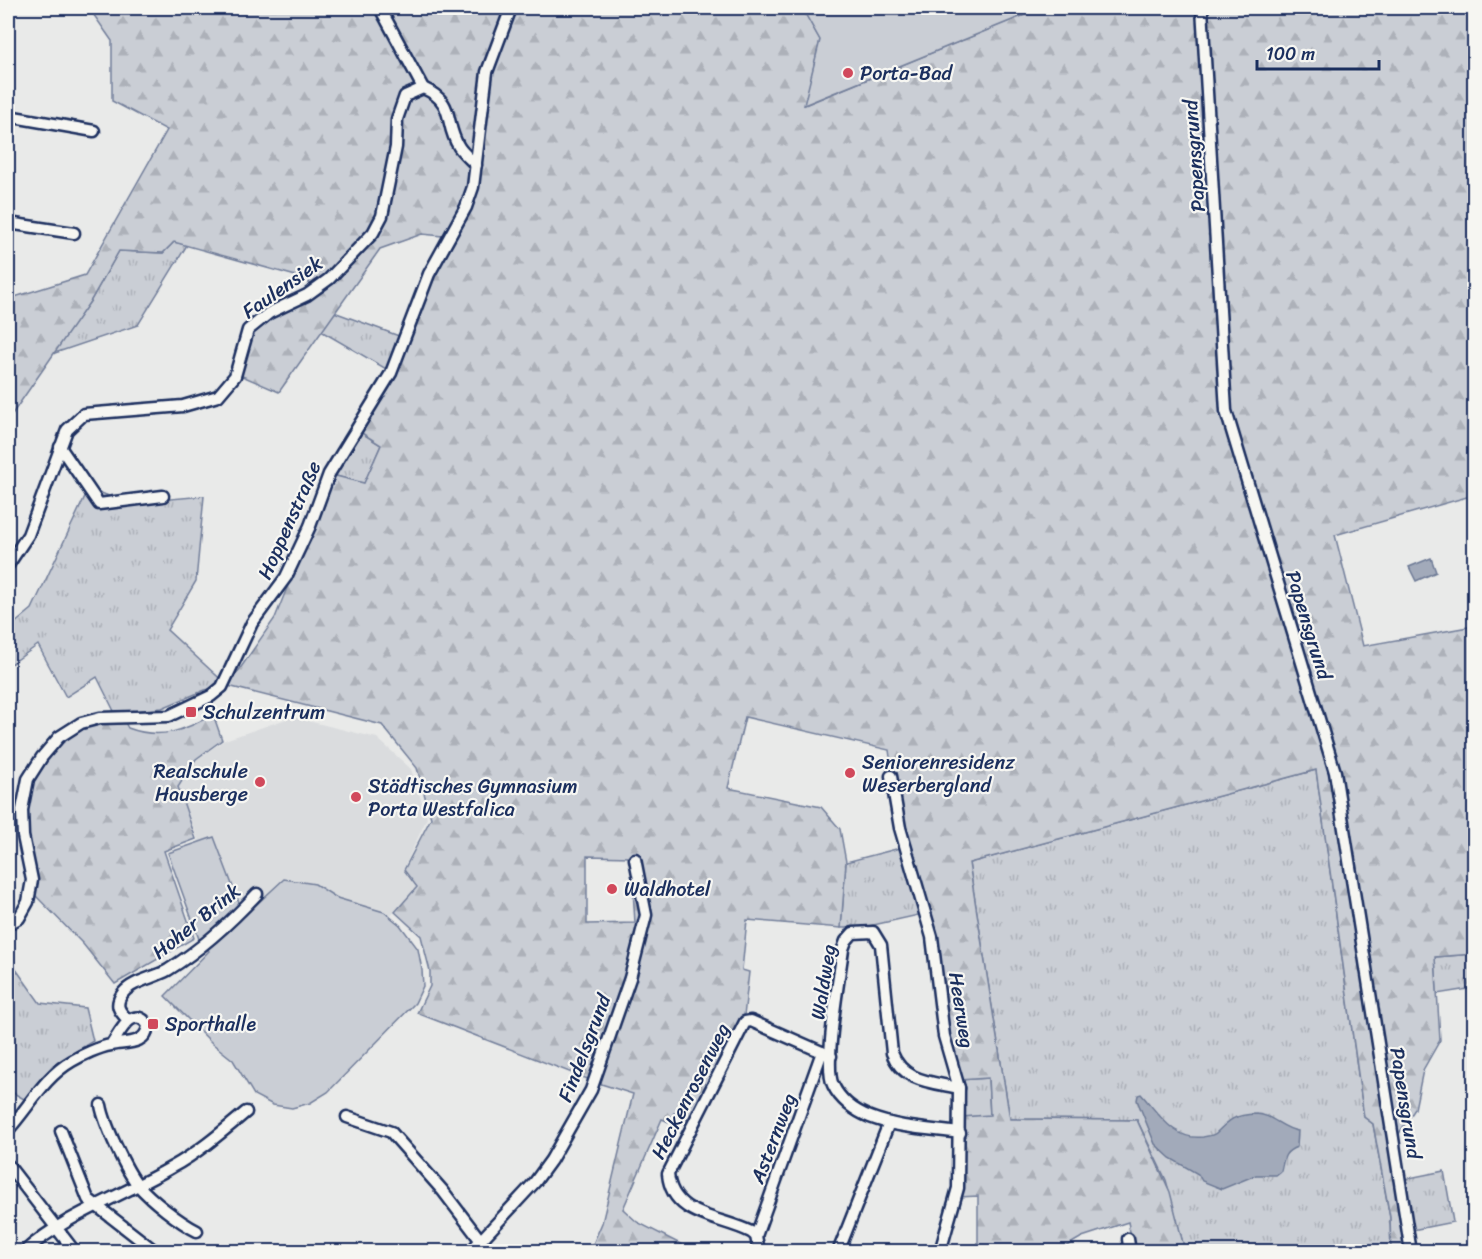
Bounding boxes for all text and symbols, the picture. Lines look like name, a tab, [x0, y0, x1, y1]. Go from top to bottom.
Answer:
scale bar	[1257, 33, 1378, 71]
text: 100 m	[1266, 38, 1315, 70]
place label: Porta-Bad	[860, 56, 953, 91]
marker: Porta-Bad	[841, 66, 855, 80]
street label: Papensgrund	[1173, 97, 1216, 213]
street label: Faulensiek	[234, 246, 330, 328]
street label: Hoppenstraße	[248, 455, 331, 585]
street label: Papensgrund	[1275, 566, 1342, 685]
place label: Schulzentrum	[203, 695, 325, 730]
marker: Schulzentrum	[184, 705, 198, 719]
place label: Seniorenresidenz Weserbergland	[862, 745, 1015, 803]
place label: Realschule Hausberge	[153, 754, 248, 812]
marker: Seniorenresidenz Weserbergland	[843, 766, 857, 780]
place label: Städtisches Gymnasium Porta Westfalica	[368, 769, 578, 827]
marker: Realschule Hausberge	[253, 775, 267, 789]
marker: Städtisches Gymnasium Porta Westfalica	[349, 790, 363, 804]
place label: Waldhotel	[624, 872, 712, 907]
street label: Hoher Brink	[144, 874, 249, 968]
marker: Waldhotel	[605, 882, 619, 896]
street label: Waldweg	[800, 942, 847, 1022]
street label: Heerweg	[938, 970, 985, 1051]
street label: Findelsgrund	[548, 988, 622, 1107]
place label: Sporthalle	[165, 1007, 256, 1042]
marker: Sporthalle	[146, 1017, 160, 1031]
street label: Heckenrosenweg	[641, 1017, 740, 1165]
street label: Papensgrund	[1379, 1045, 1432, 1163]
street label: Asternweg	[740, 1088, 807, 1190]

